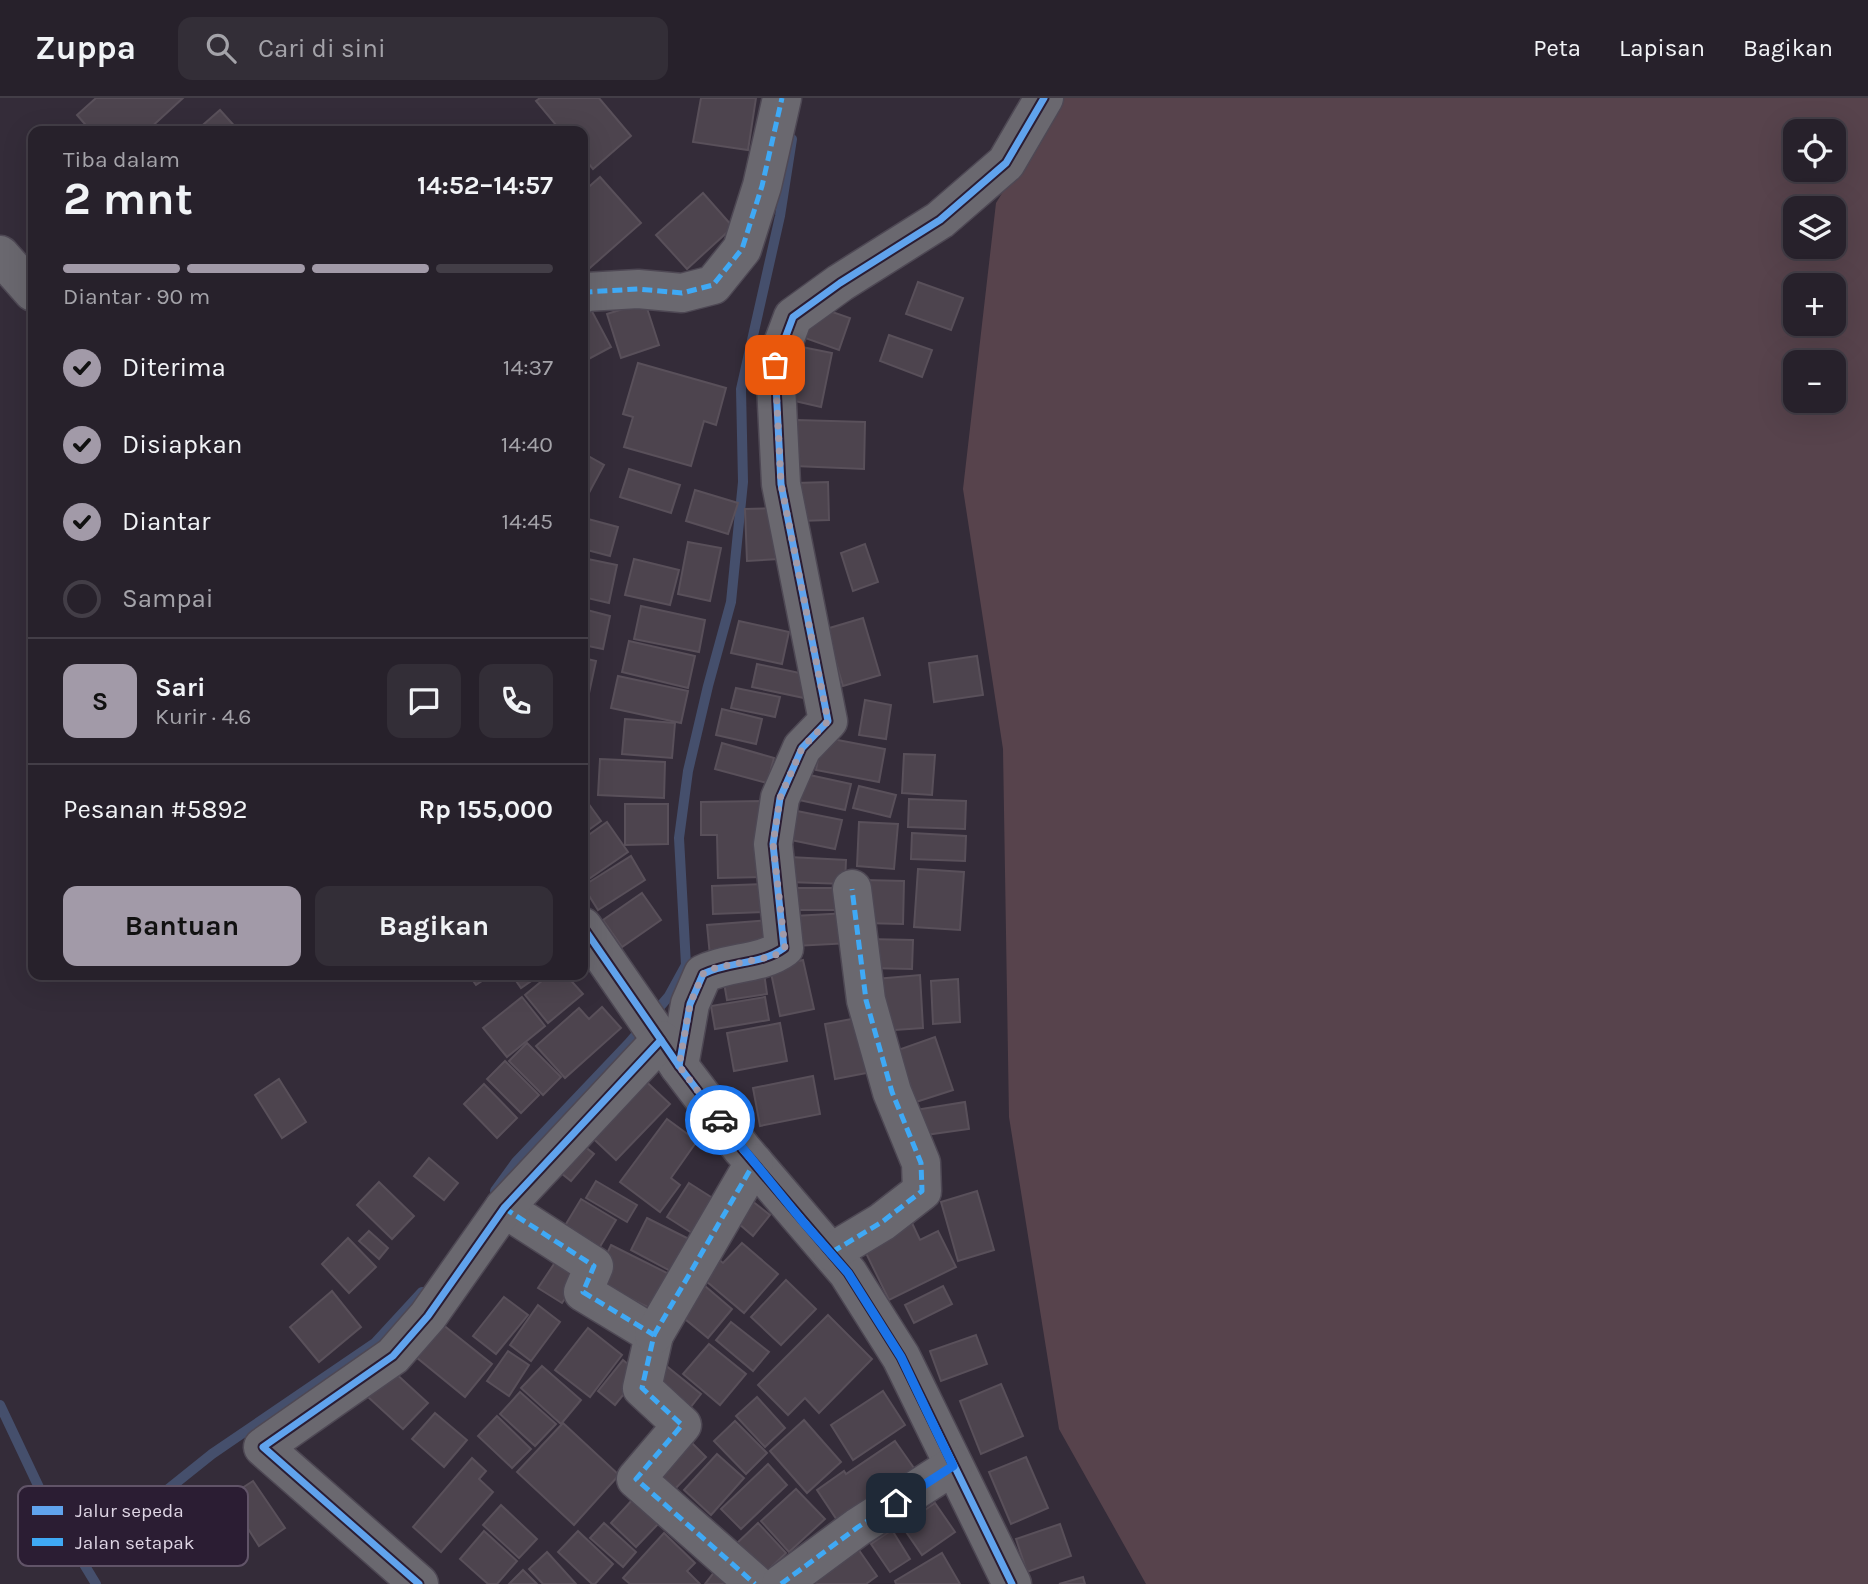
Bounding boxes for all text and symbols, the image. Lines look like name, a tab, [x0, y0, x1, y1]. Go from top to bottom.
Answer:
search box	[178, 17, 668, 80]
text: Zuppa	[35, 29, 136, 67]
icon: search	[202, 29, 240, 67]
text: Cari di sini	[258, 33, 386, 64]
text: Peta	[1533, 34, 1581, 62]
text: Lapisan	[1619, 34, 1705, 62]
text: Bagikan	[1743, 34, 1833, 62]
map controls	[1783, 119, 1846, 413]
button: locate	[1783, 119, 1846, 182]
text: Tiba dalam	[63, 146, 180, 173]
text: 14:52–14:57	[417, 170, 553, 201]
text: 2 mnt	[63, 172, 193, 226]
button: layers	[1783, 196, 1846, 259]
button: +	[1783, 273, 1846, 336]
text: Diantar · 90 m	[63, 283, 210, 310]
pin	[745, 335, 805, 395]
icon: bag	[756, 346, 794, 384]
icon: check	[63, 349, 101, 387]
button: −	[1783, 350, 1846, 413]
text: Diterima	[122, 352, 226, 383]
text: 14:37	[503, 354, 553, 381]
icon: check	[63, 426, 101, 464]
text: Disiapkan	[122, 429, 242, 460]
text: 14:40	[501, 431, 553, 458]
icon: check	[63, 503, 101, 541]
text: Diantar	[122, 506, 210, 537]
text: 14:45	[501, 508, 553, 535]
text: Sampai	[122, 583, 214, 614]
button: chat	[387, 664, 461, 738]
button: phone	[479, 664, 553, 738]
text: Sari	[155, 672, 206, 703]
text: S	[92, 686, 108, 717]
text: Kurir · 4.6	[155, 703, 252, 730]
text: Pesanan #5892	[63, 794, 248, 825]
text: Rp 155,000	[418, 794, 553, 825]
button: Bantuan	[63, 886, 301, 966]
button: Bagikan	[315, 886, 553, 966]
courier	[685, 1085, 755, 1155]
icon: car	[701, 1101, 739, 1139]
pin	[866, 1473, 926, 1533]
icon: home	[877, 1484, 915, 1522]
legend	[18, 1486, 248, 1566]
text: Jalur sepeda	[75, 1500, 184, 1522]
text: Jalan setapak	[75, 1532, 195, 1554]

